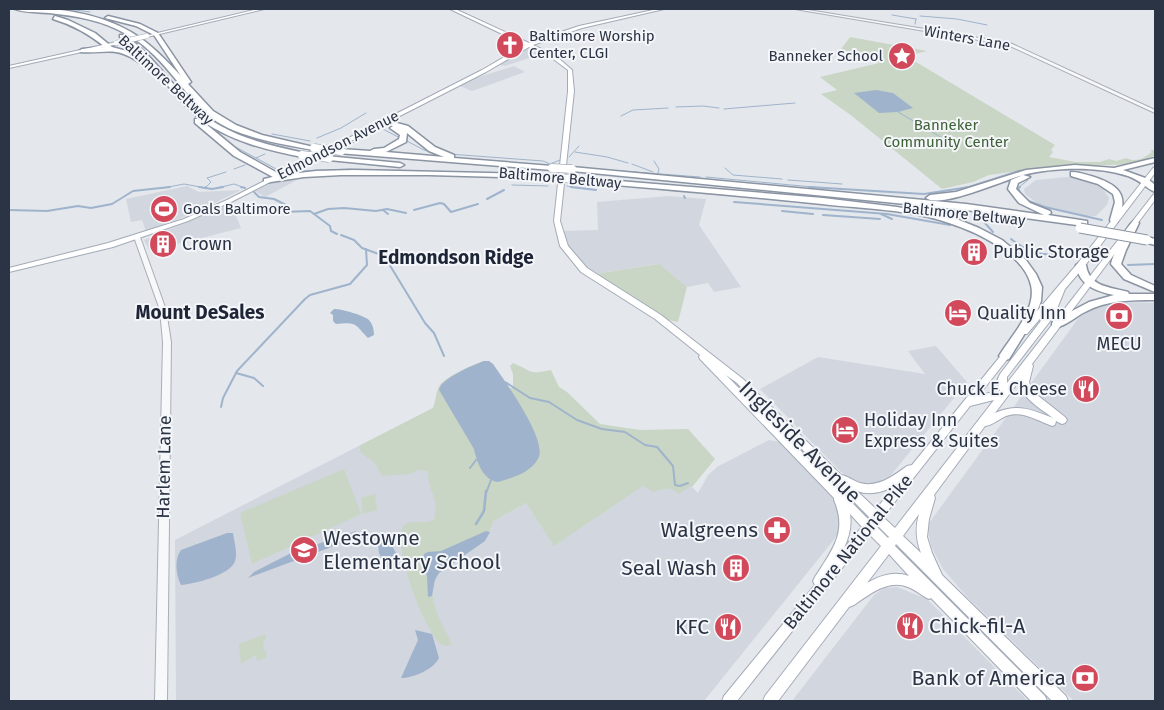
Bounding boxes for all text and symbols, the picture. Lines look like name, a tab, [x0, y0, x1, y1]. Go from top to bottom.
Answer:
street label: Winters Lane	[922, 22, 1012, 54]
place label: Baltimore Worship Center, CLGI	[529, 27, 655, 62]
church icon: Baltimore Worship Center, CLGI	[495, 30, 525, 60]
street label: Baltimore Beltway	[115, 31, 218, 129]
place icon: Banneker School	[887, 41, 917, 71]
place label: Banneker School	[768, 47, 884, 65]
street label: Edmondson Avenue	[274, 106, 402, 184]
park label: Banneker Community Center	[883, 116, 1009, 151]
street label: Baltimore Beltway	[498, 164, 623, 192]
sports icon: Goals Baltimore	[149, 194, 179, 224]
street label: Baltimore Beltway	[902, 199, 1027, 229]
place label: Goals Baltimore	[183, 200, 291, 218]
building icon: Crown	[148, 229, 178, 259]
place label: Crown	[182, 233, 232, 255]
building icon: Public Storage	[959, 237, 989, 267]
place label: Public Storage	[993, 241, 1109, 263]
district label: Edmondson Ridge	[378, 246, 534, 269]
hotel icon: Quality Inn	[943, 298, 973, 328]
district label: Mount DeSales	[136, 301, 264, 324]
bank icon: MECU	[1104, 301, 1134, 331]
place label: Quality Inn	[977, 302, 1066, 324]
place label: MECU	[1096, 333, 1142, 355]
restaurant icon: Chuck E. Cheese	[1071, 374, 1101, 404]
street label: Ingleside Avenue	[734, 376, 866, 508]
place label: Chuck E. Cheese	[936, 378, 1067, 400]
place label: Holiday Inn Express & Suites	[864, 409, 998, 452]
street label: Harlem Lane	[152, 415, 176, 519]
hotel icon: Holiday Inn Express & Suites	[830, 415, 860, 445]
street label: Baltimore National Pike	[779, 470, 917, 634]
pharmacy icon: Walgreens	[762, 515, 792, 545]
place label: Walgreens	[661, 517, 758, 543]
place label: Westowne Elementary School	[323, 525, 501, 575]
school or university icon: Westowne Elementary School	[289, 535, 319, 565]
building icon: Seal Wash	[721, 553, 751, 583]
place label: Seal Wash	[621, 555, 717, 581]
restaurant icon: Chick-fil-A	[895, 611, 925, 641]
restaurant icon: KFC	[713, 612, 743, 642]
place label: Chick-fil-A	[929, 613, 1025, 639]
place label: KFC	[675, 614, 709, 640]
bank icon: Bank of America	[1070, 663, 1100, 693]
place label: Bank of America	[912, 665, 1066, 691]

